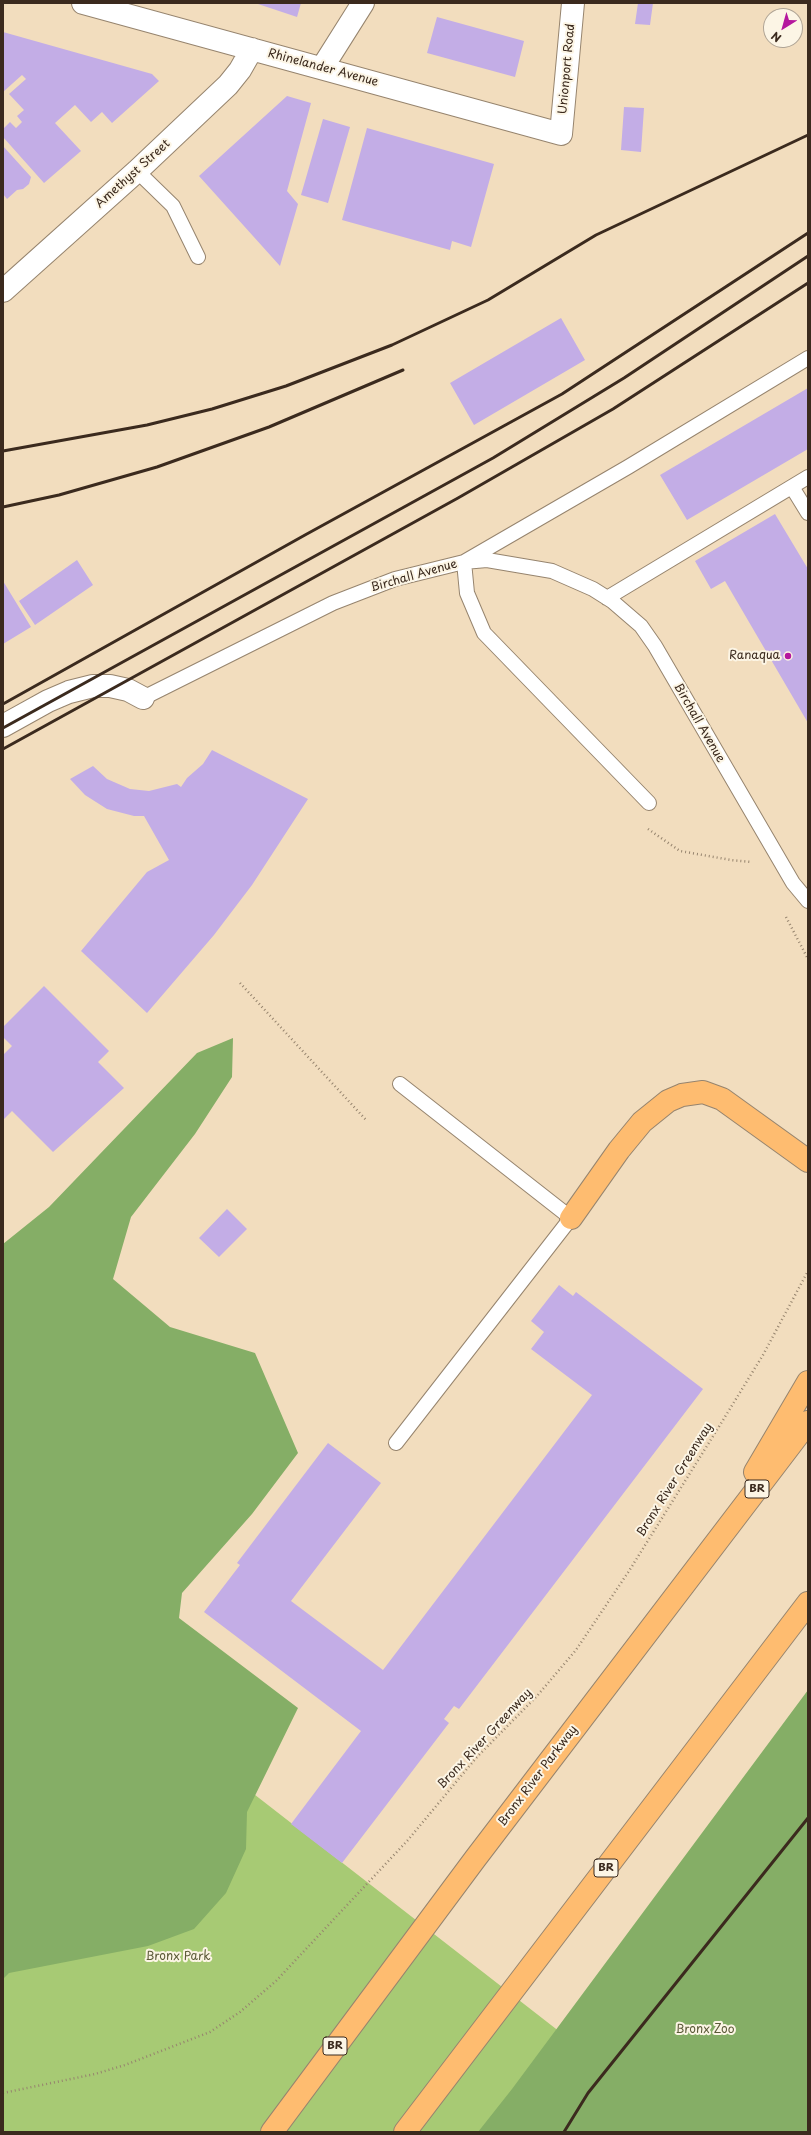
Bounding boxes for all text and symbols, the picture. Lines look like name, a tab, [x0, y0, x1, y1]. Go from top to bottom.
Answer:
north arrow	[763, 8, 803, 48]
street label: Unionport Road	[556, 23, 578, 115]
text: N	[767, 28, 785, 47]
street label: Rhinelander Avenue	[266, 46, 380, 90]
street label: Amethyst Street	[93, 137, 173, 211]
street label: Birchall Avenue	[369, 557, 459, 595]
place label: Ranaqua	[729, 649, 780, 663]
marker: Ranaqua	[783, 651, 793, 661]
street label: Birchall Avenue	[670, 681, 728, 765]
street label: Bronx River Greenway	[634, 1420, 716, 1540]
road number: BR	[745, 1480, 769, 1498]
street label: Bronx River Greenway	[435, 1686, 535, 1792]
street label: Bronx River Parkway	[495, 1723, 581, 1829]
road number: BR	[594, 1859, 618, 1877]
park label: Bronx Park	[145, 1950, 211, 1964]
park label: Bronx Zoo	[675, 2023, 735, 2037]
road number: BR	[323, 2037, 347, 2055]

